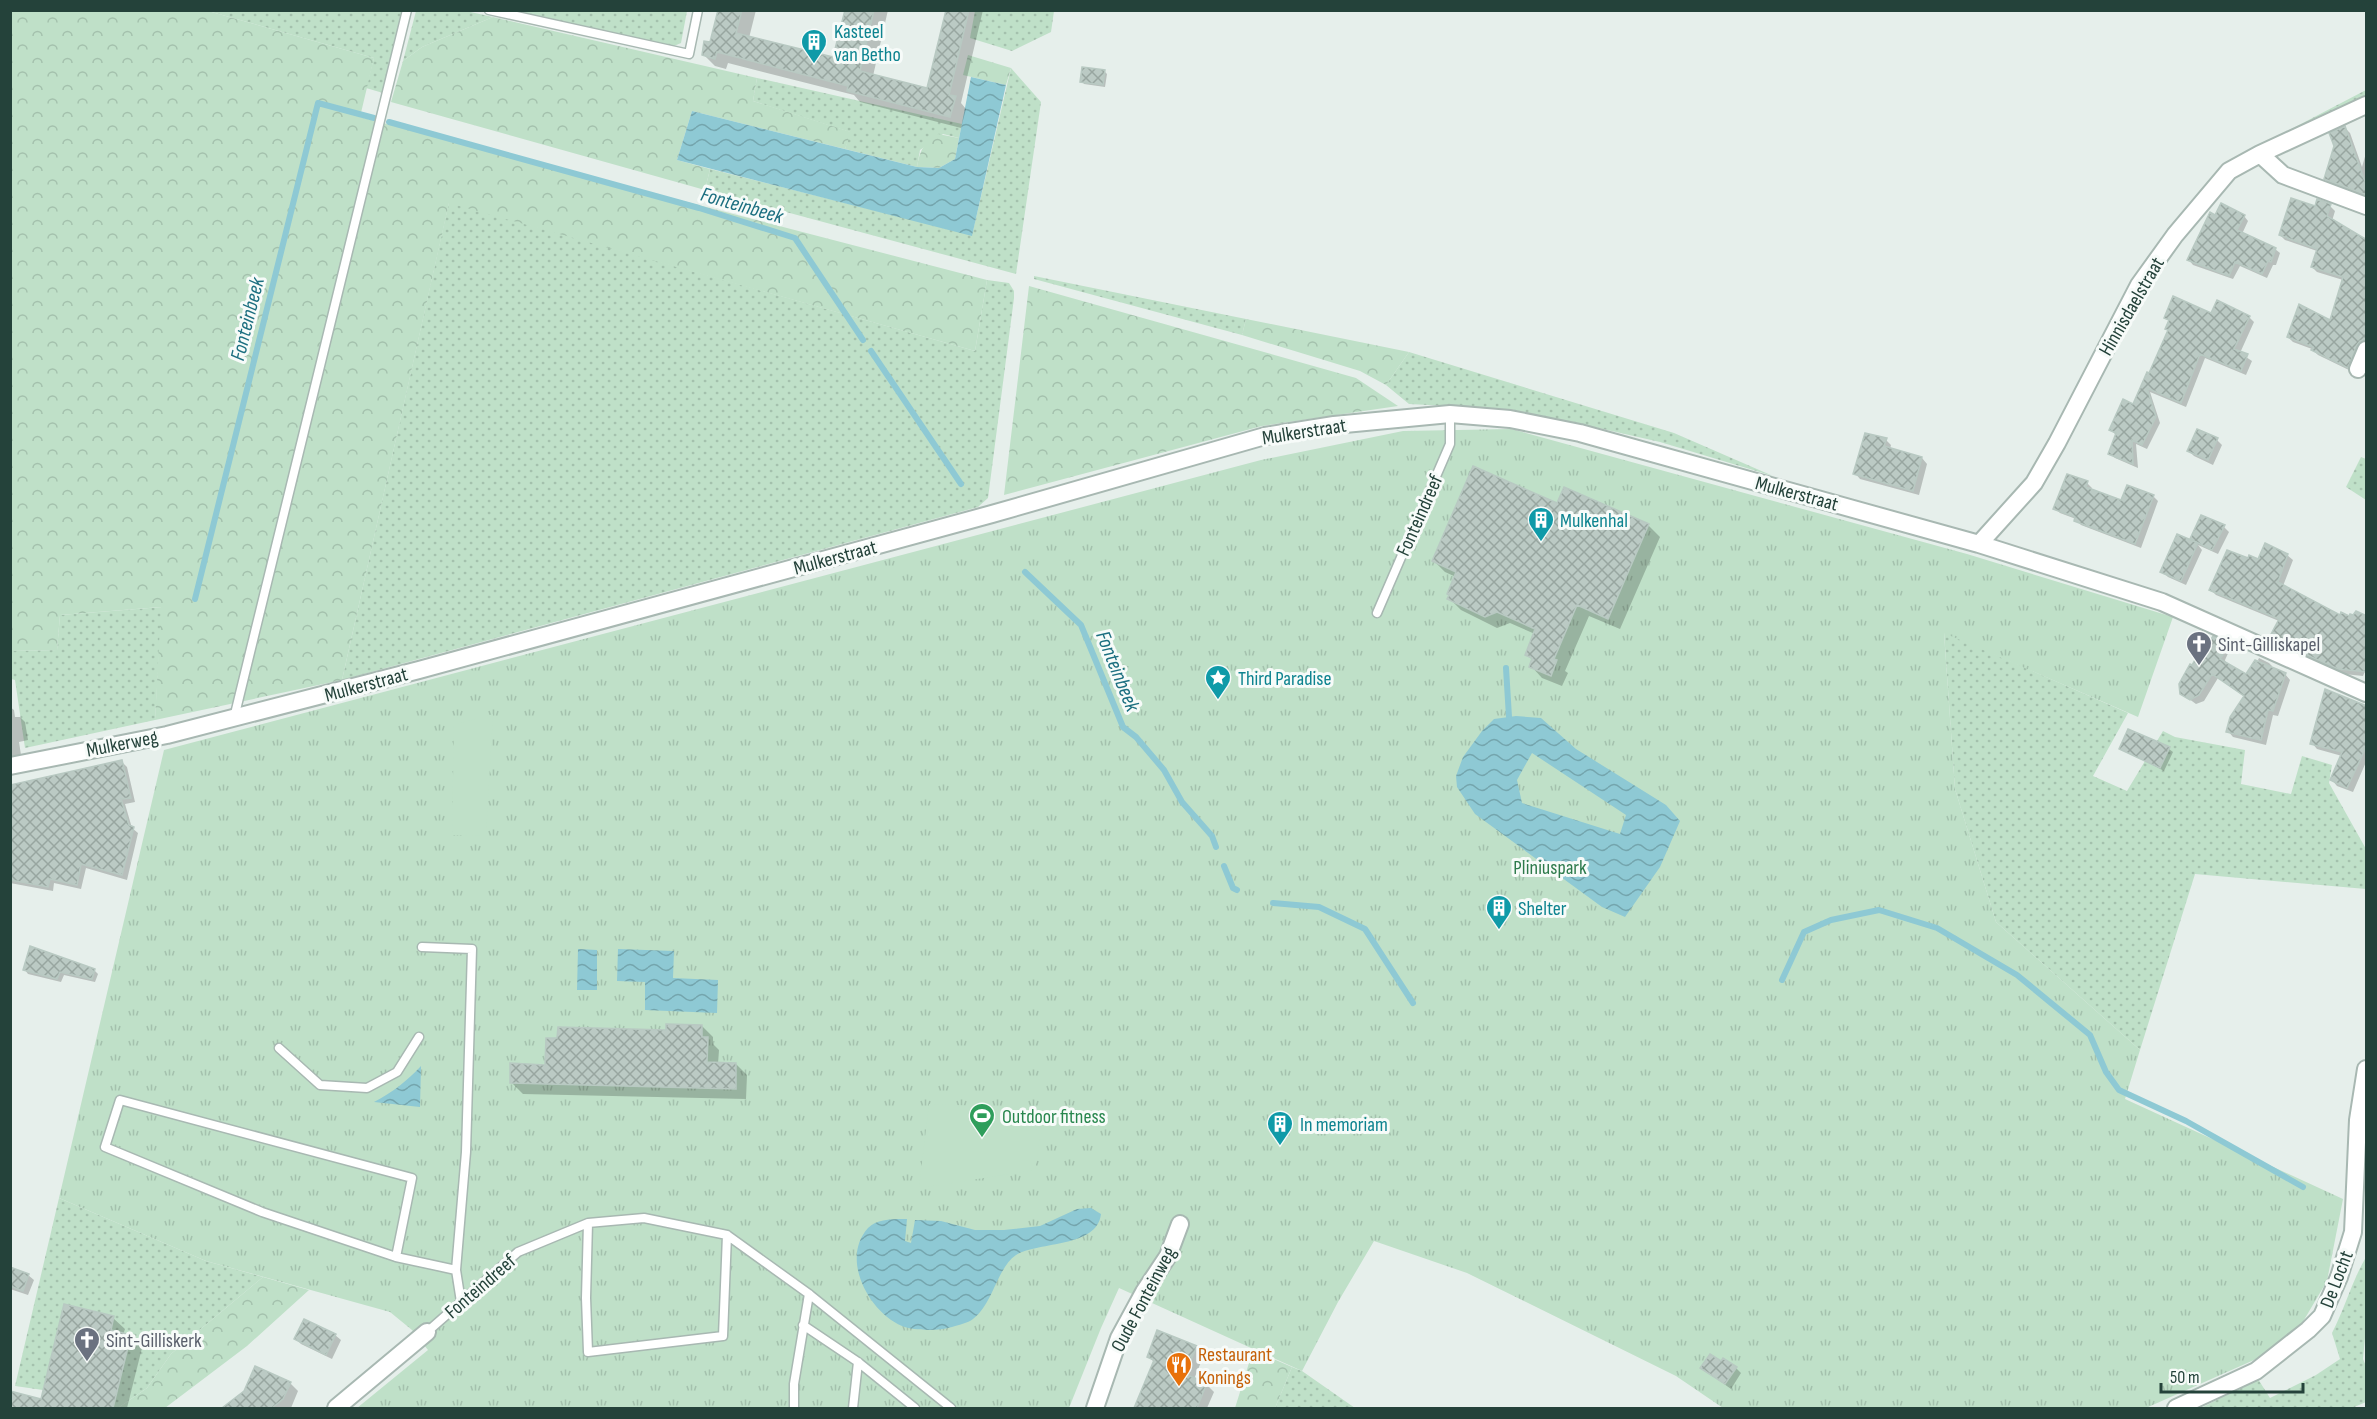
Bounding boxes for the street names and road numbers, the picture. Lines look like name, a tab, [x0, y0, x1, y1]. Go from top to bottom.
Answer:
street label: Hinnisdaelstraat	[2094, 253, 2170, 360]
street label: Mulkerstraat	[1260, 413, 1348, 450]
street label: Fonteindreef	[1391, 471, 1448, 560]
street label: Mulkerstraat	[1753, 471, 1841, 517]
street label: Mulkerstraat	[791, 535, 879, 581]
street label: Mulkerstraat	[322, 662, 410, 708]
street label: Mulkerweg	[84, 725, 160, 763]
street label: Oude Fonteinweg	[1106, 1243, 1182, 1356]
street label: De Locht	[2315, 1247, 2359, 1311]
street label: Fonteindreef	[440, 1249, 521, 1324]

